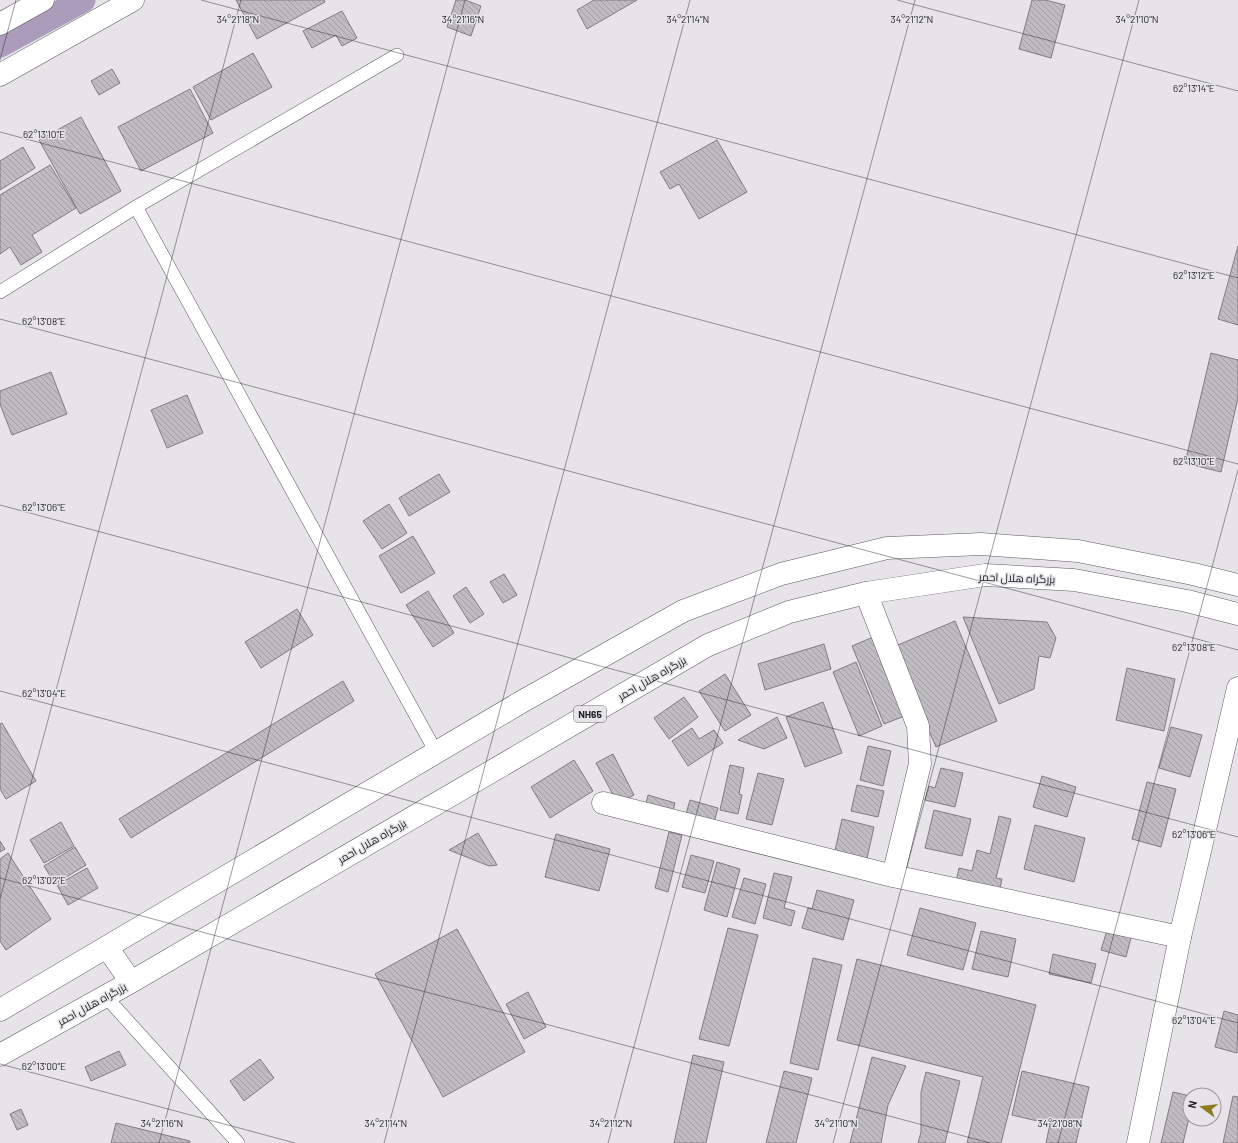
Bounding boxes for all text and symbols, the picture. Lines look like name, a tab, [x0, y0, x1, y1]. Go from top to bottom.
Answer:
text: 34°21'18"N	[217, 13, 259, 25]
text: 34°21'16"N	[442, 13, 484, 25]
text: 34°21'14"N	[667, 13, 709, 25]
text: 34°21'12"N	[891, 13, 933, 25]
text: 34°21'10"N	[1115, 13, 1159, 25]
text: 62°13'14"E	[1173, 82, 1215, 94]
text: 62°13'10"E	[23, 128, 65, 140]
text: 62°13'12"E	[1173, 269, 1215, 281]
text: 62°13'08"E	[22, 315, 66, 327]
text: 62°13'10"E	[1173, 455, 1215, 467]
text: 62°13'06"E	[22, 501, 66, 513]
street label: بزرگراه هلال احمر	[977, 570, 1056, 586]
text: 62°13'08"E	[1172, 641, 1216, 653]
street label: بزرگراه هلال احمر	[614, 653, 689, 704]
text: 62°13'04"E	[22, 687, 66, 699]
road number: NH65	[574, 706, 606, 722]
street label: بزرگراه هلال احمر	[334, 816, 409, 867]
text: 62°13'06"E	[1172, 828, 1216, 840]
text: 62°13'02"E	[22, 874, 66, 886]
street label: بزرگراه هلال احمر	[54, 979, 129, 1029]
text: 62°13'04"E	[1172, 1014, 1216, 1026]
text: 62°13'00"E	[22, 1060, 66, 1072]
north arrow	[1182, 1087, 1222, 1127]
text: N	[1185, 1099, 1199, 1110]
text: 34°21'16"N	[141, 1117, 183, 1129]
text: 34°21'14"N	[365, 1117, 407, 1129]
text: 34°21'12"N	[590, 1117, 632, 1129]
text: 34°21'10"N	[814, 1117, 858, 1129]
text: 34°21'08"N	[1038, 1117, 1082, 1129]

